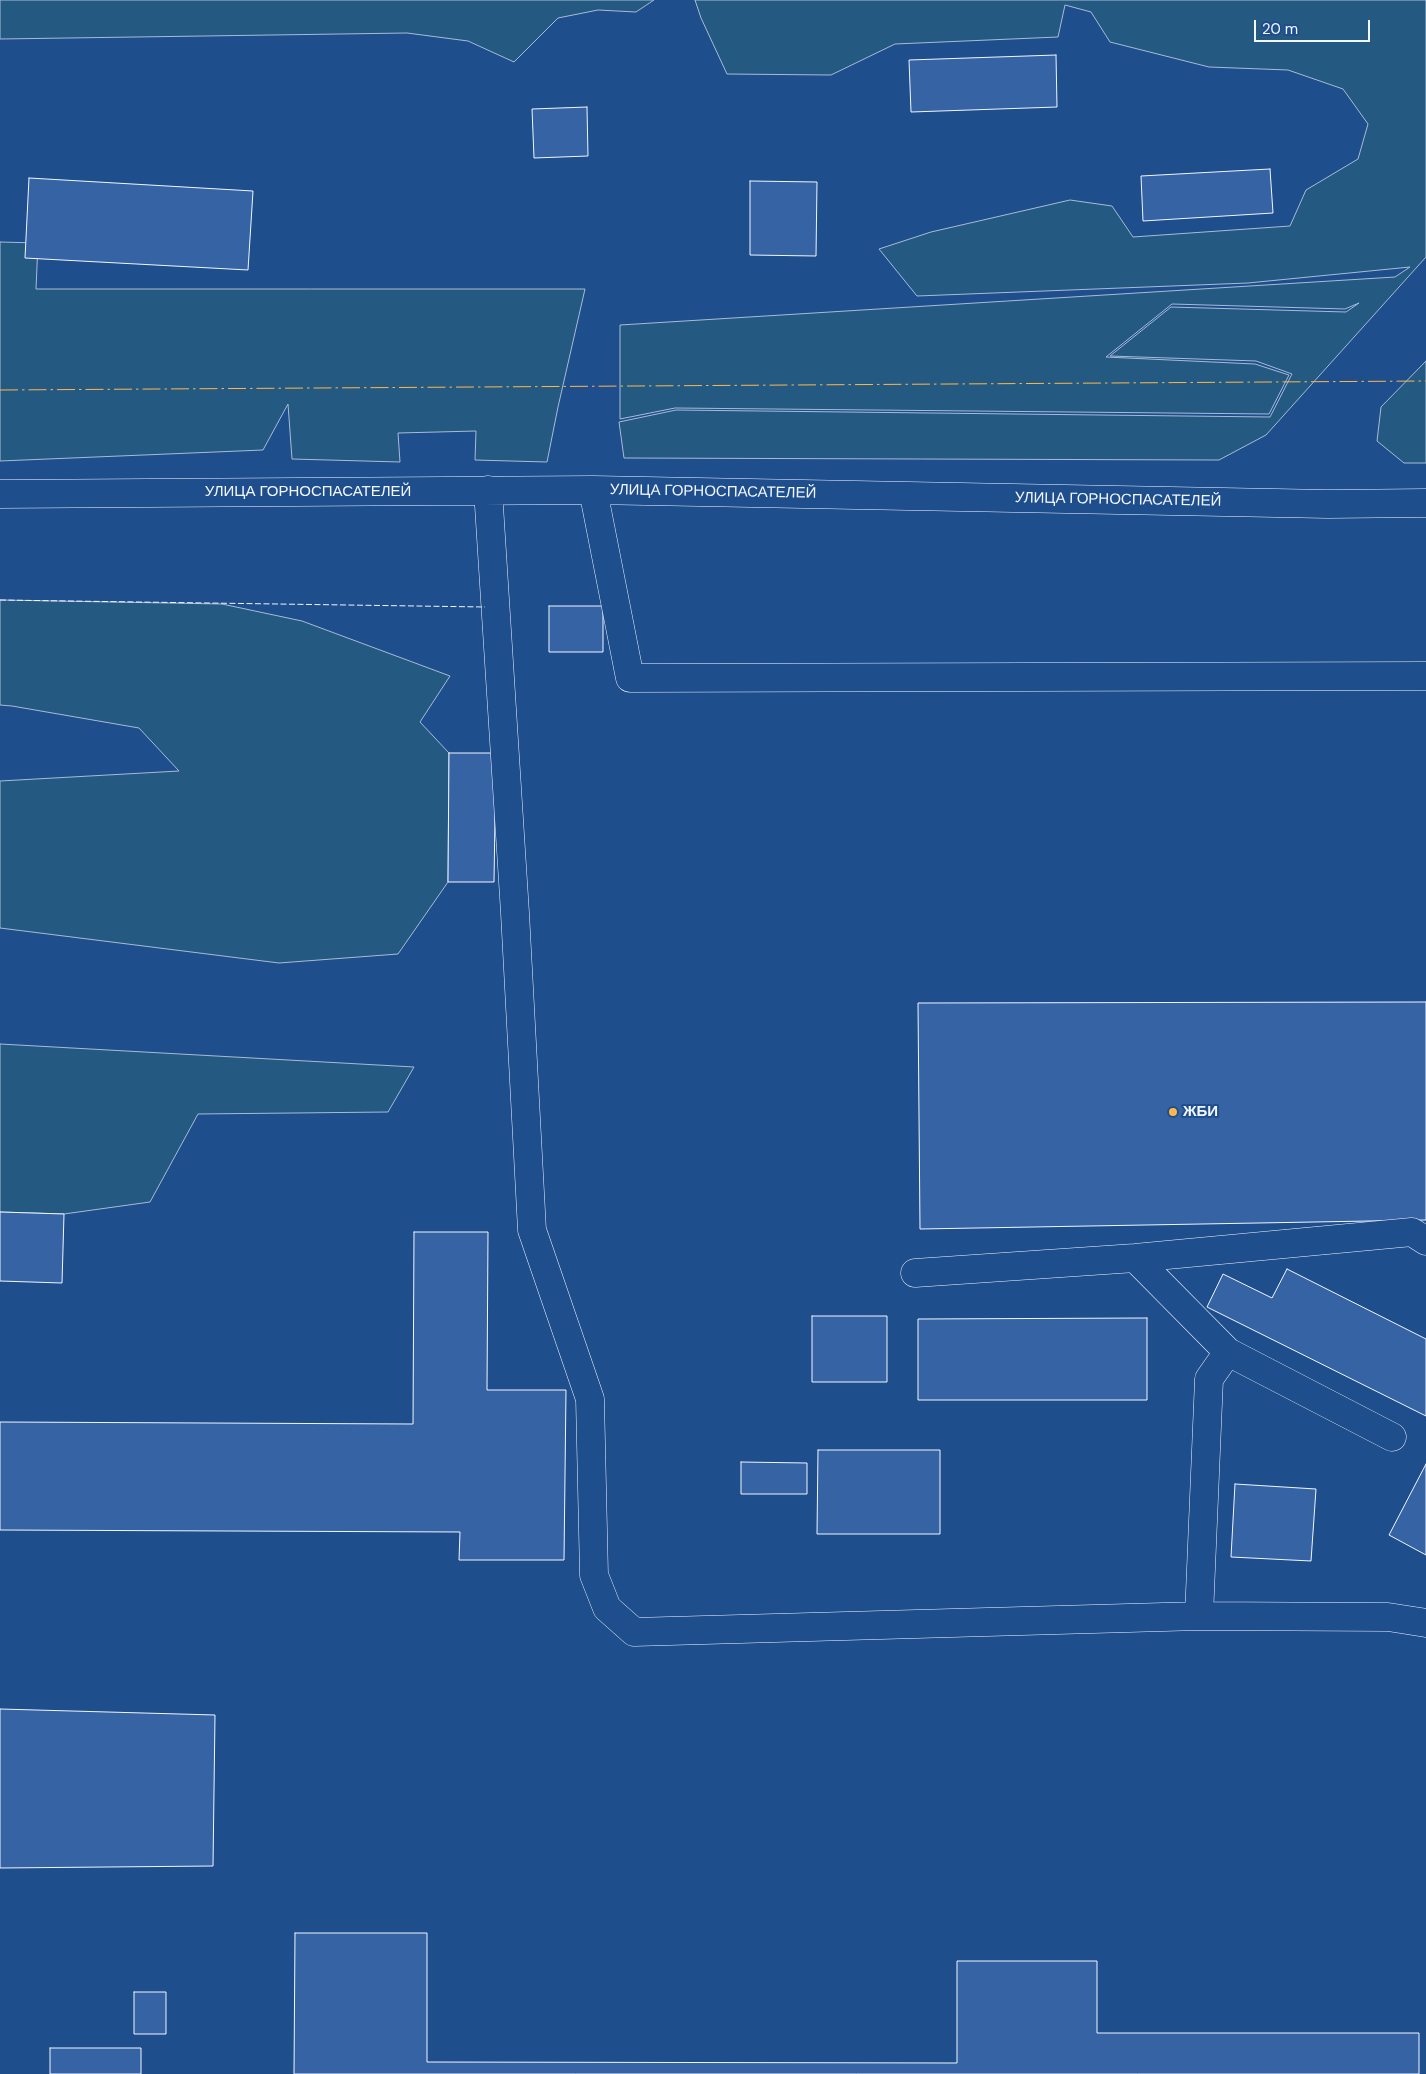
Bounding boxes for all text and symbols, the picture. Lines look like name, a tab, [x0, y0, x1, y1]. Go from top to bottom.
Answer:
scale bar	[1256, 10, 1372, 42]
text: 20 m	[1262, 19, 1298, 39]
street label: УЛИЦА ГОРНОСПАСАТЕЛЕЙ	[610, 481, 816, 503]
street label: УЛИЦА ГОРНОСПАСАТЕЛЕЙ	[205, 483, 411, 501]
street label: УЛИЦА ГОРНОСПАСАТЕЛЕЙ	[1015, 489, 1221, 511]
place label: ЖБИ	[1183, 1103, 1218, 1121]
marker: ЖБИ	[1167, 1106, 1179, 1118]

